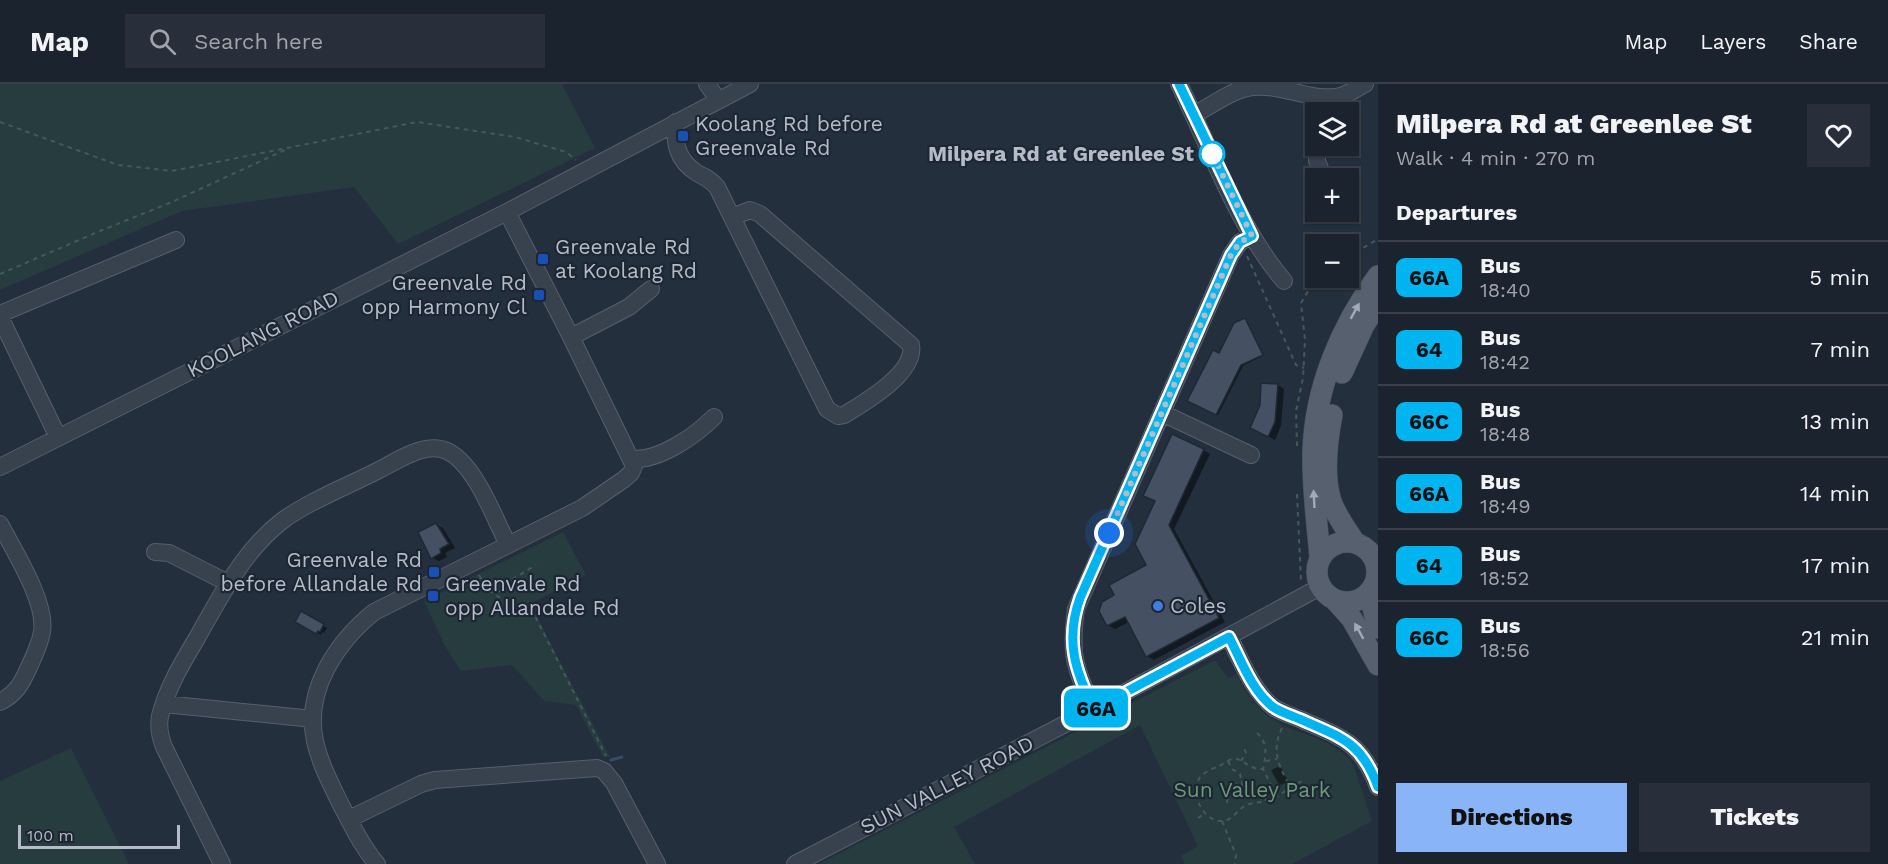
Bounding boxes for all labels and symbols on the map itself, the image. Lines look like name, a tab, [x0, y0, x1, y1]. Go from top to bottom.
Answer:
place label: Koolang Rd before Greenvale Rd	[695, 111, 883, 160]
marker: Koolang Rd before Greenvale Rd	[676, 129, 690, 143]
place label: Milpera Rd at Greenlee St	[928, 141, 1194, 166]
marker: Milpera Rd at Greenlee St	[1199, 141, 1225, 167]
place label: Greenvale Rd at Koolang Rd	[555, 234, 697, 283]
marker: Greenvale Rd at Koolang Rd	[536, 252, 550, 266]
place label: Greenvale Rd opp Harmony Cl	[362, 270, 528, 319]
street label: KOOLANG ROAD	[183, 285, 343, 383]
marker: Greenvale Rd opp Harmony Cl	[532, 288, 546, 302]
one-way arrow	[1350, 302, 1360, 319]
one-way arrow	[1310, 489, 1319, 508]
your location	[1094, 518, 1124, 548]
place label: Greenvale Rd before Allandale Rd	[220, 547, 422, 596]
marker: Greenvale Rd before Allandale Rd	[427, 565, 441, 579]
place label: Greenvale Rd opp Allandale Rd	[445, 571, 619, 620]
marker: Greenvale Rd opp Allandale Rd	[426, 589, 440, 603]
place label: Coles	[1170, 593, 1227, 618]
marker: Coles	[1151, 599, 1165, 613]
one-way arrow	[1354, 622, 1364, 639]
line badge: 66A	[1062, 688, 1130, 728]
street label: SUN VALLEY ROAD	[856, 730, 1038, 839]
park label: Sun Valley Park	[1173, 777, 1331, 802]
scale bar	[18, 822, 180, 850]

